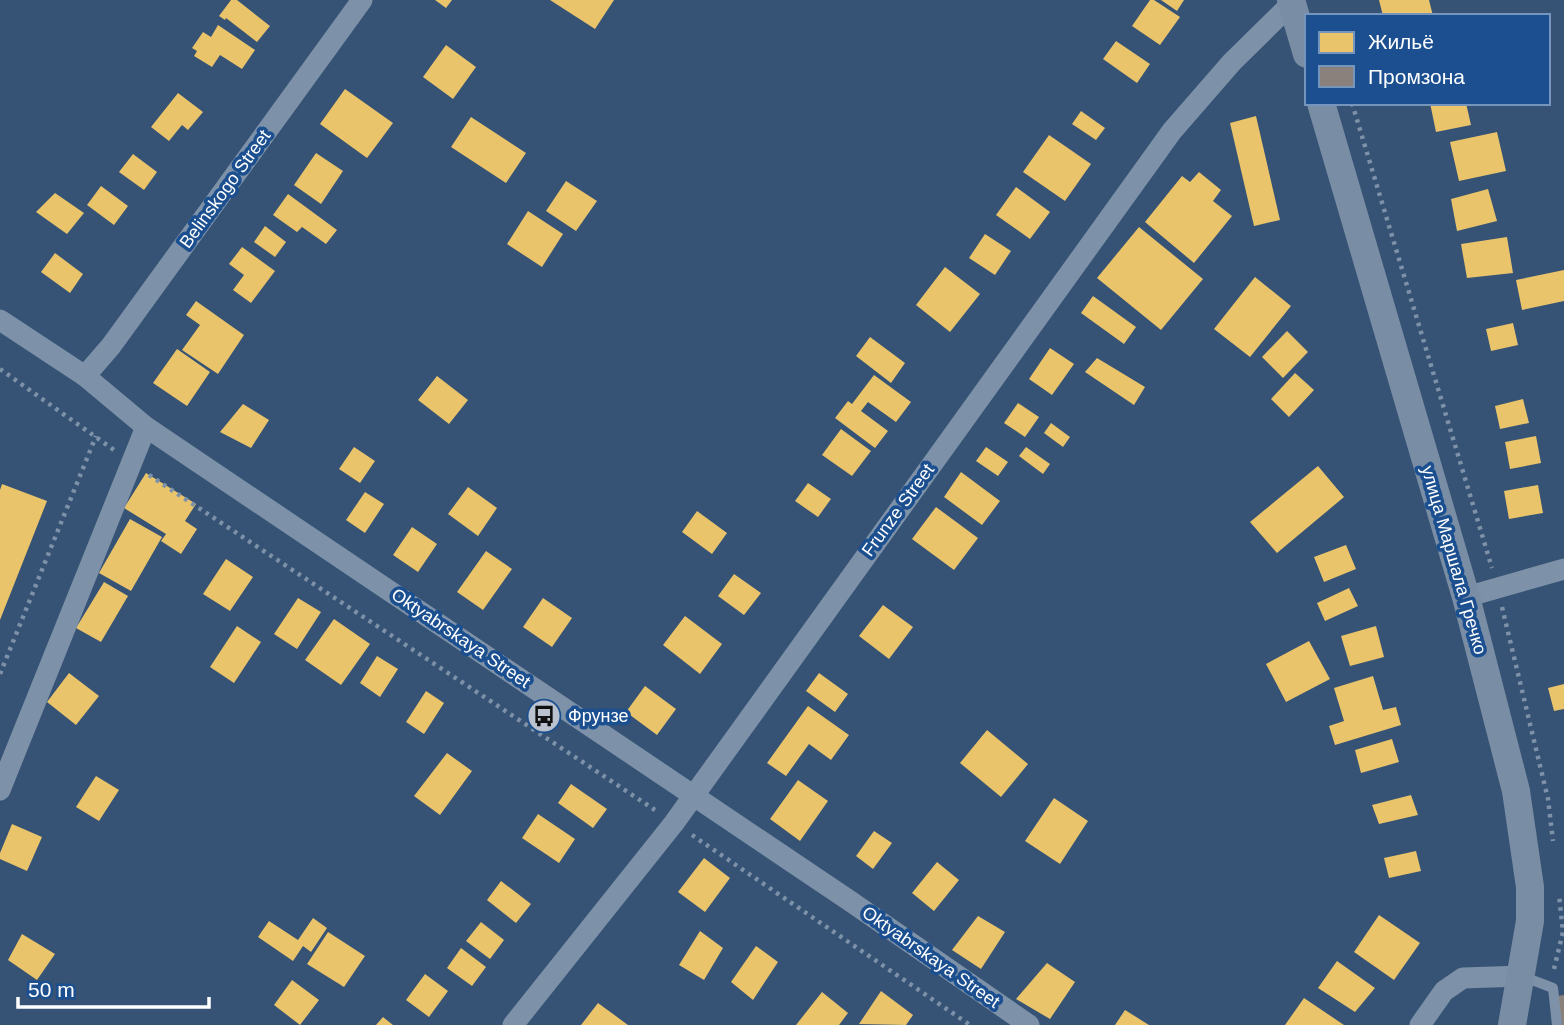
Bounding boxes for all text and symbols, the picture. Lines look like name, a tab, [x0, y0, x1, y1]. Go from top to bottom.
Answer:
legend	[1305, 14, 1550, 105]
text: Жильё	[1368, 30, 1434, 53]
text: Промзона	[1368, 65, 1465, 88]
street label: Belinskogo Street	[175, 126, 275, 252]
street label: Frunze Street	[858, 460, 938, 560]
street label: улица Маршала Гречко	[1417, 463, 1491, 657]
street label: Oktyabrskaya Street	[388, 584, 534, 692]
bus stop icon: Фрунзе	[525, 697, 563, 735]
place label: Фрунзе	[568, 706, 629, 726]
street label: Oktyabrskaya Street	[858, 902, 1004, 1012]
scale bar	[18, 965, 208, 1009]
text: 50 m	[28, 978, 75, 1001]

